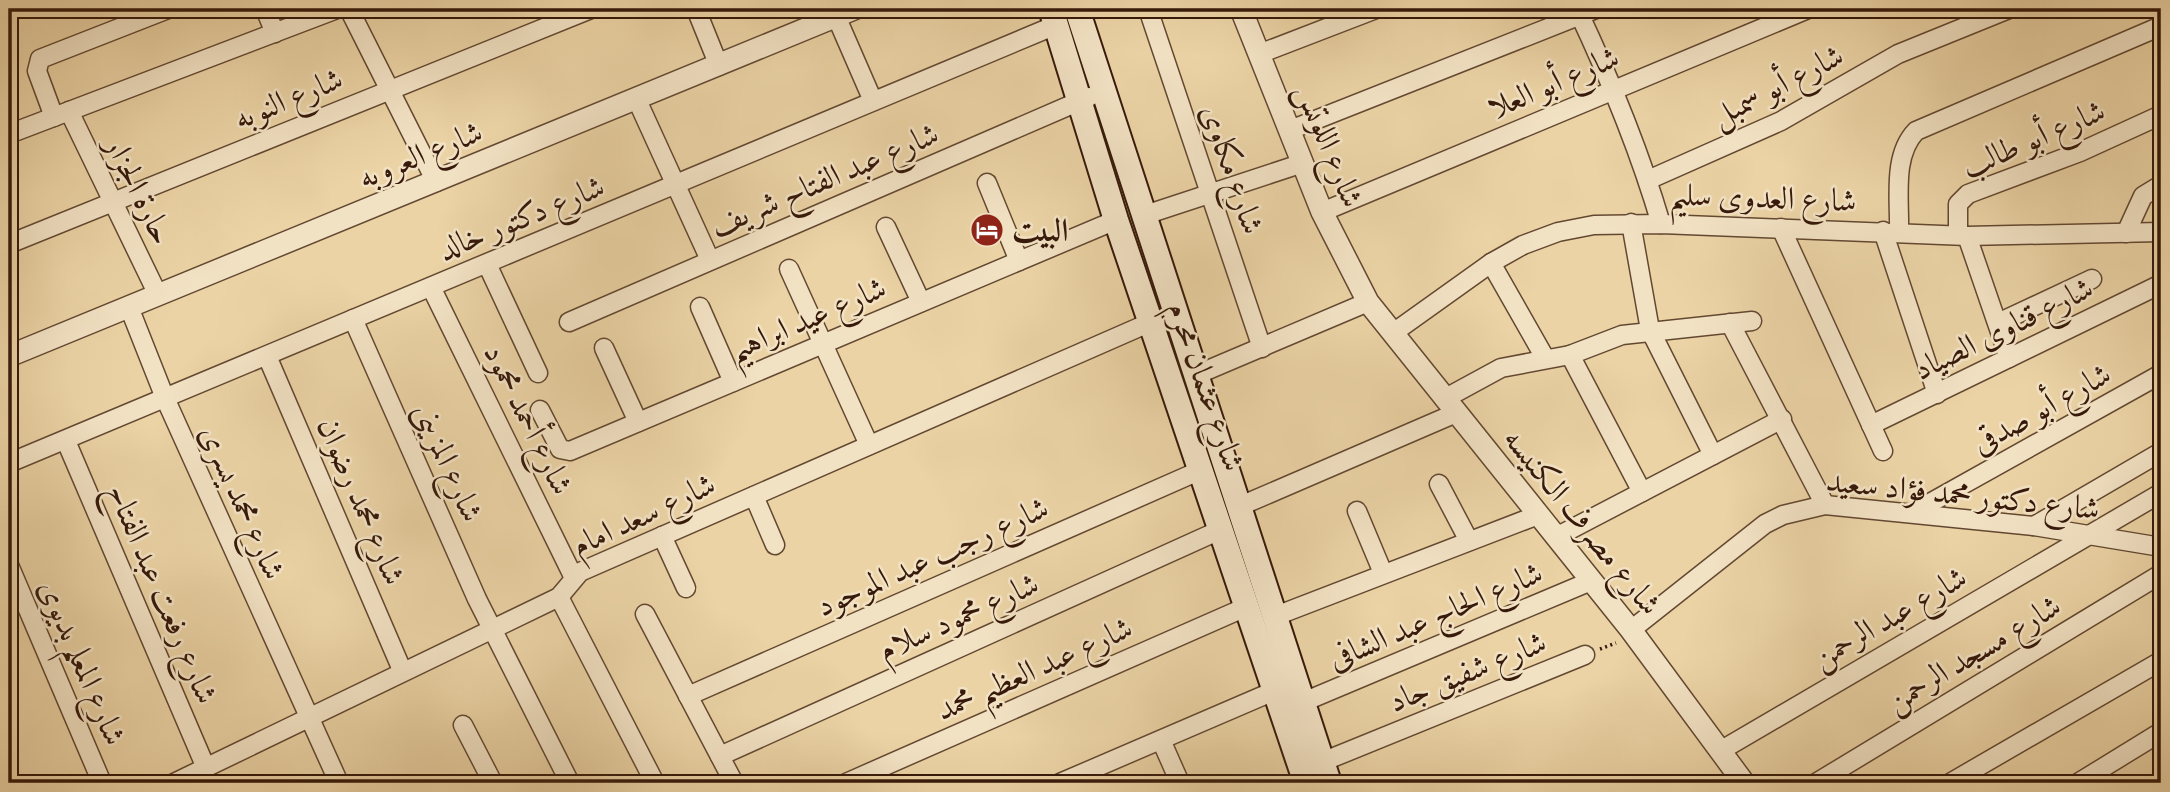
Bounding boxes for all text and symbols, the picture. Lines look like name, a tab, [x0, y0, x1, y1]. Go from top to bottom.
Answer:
street label: شارع أبو سمبل	[1703, 33, 1853, 142]
street label: شارع أبو العلا	[1480, 35, 1628, 134]
street label: شارع النوبه	[227, 57, 351, 144]
street label: شارع اللوتس	[1281, 77, 1374, 216]
street label: شارع أبو طالب	[1954, 88, 2114, 193]
street label: شارع مكاوى	[1186, 99, 1275, 241]
street label: شارع العروبه	[351, 110, 491, 204]
street label: شارع عبد الفتاح شريف	[703, 112, 948, 253]
street label: حارة الجزار	[94, 126, 184, 251]
street label: شارع دكتور خالد	[432, 165, 613, 275]
street label: شارع العدوى سليم	[1668, 173, 1857, 232]
place label: البيت	[1012, 209, 1068, 251]
hotel icon: البيت	[968, 211, 1006, 249]
street label: شارع عيد ابراهيم	[721, 266, 897, 380]
street label: شارع قناوى الصياد	[1906, 266, 2103, 395]
street label: شارع عثمان محرم	[1152, 296, 1256, 479]
street label: شارع أحمد محمود	[469, 336, 585, 504]
street label: شارع أبو صدقى	[1963, 352, 2121, 469]
street label: شارع المزينى	[399, 396, 494, 531]
street label: شارع محمد رضوان	[302, 411, 416, 594]
street label: شارع محمد يسرى	[185, 418, 296, 588]
street label: شارع مصرف الكنيسه	[1490, 419, 1672, 627]
street label: شارع دكتور محمد فؤاد سعيد	[1823, 459, 2102, 535]
street label: شارع سعد امام	[564, 462, 725, 572]
street label: شارع رفعت عبد الفتاح	[91, 476, 228, 713]
street label: شارع رجب عبد الموجود	[809, 486, 1057, 632]
street label: شارع الحاج عبد الشافى	[1321, 551, 1552, 686]
street label: شارع عبد الرحمن	[1804, 556, 1977, 684]
street label: شارع محمود سلام	[871, 562, 1048, 677]
street label: شارع المعلم بديوى	[19, 573, 137, 756]
street label: شارع مسجد الرحمن	[1878, 584, 2072, 727]
street label: شارع عبد العظيم محمد	[929, 606, 1143, 740]
street label: شارع شفيق جاد	[1382, 620, 1555, 727]

